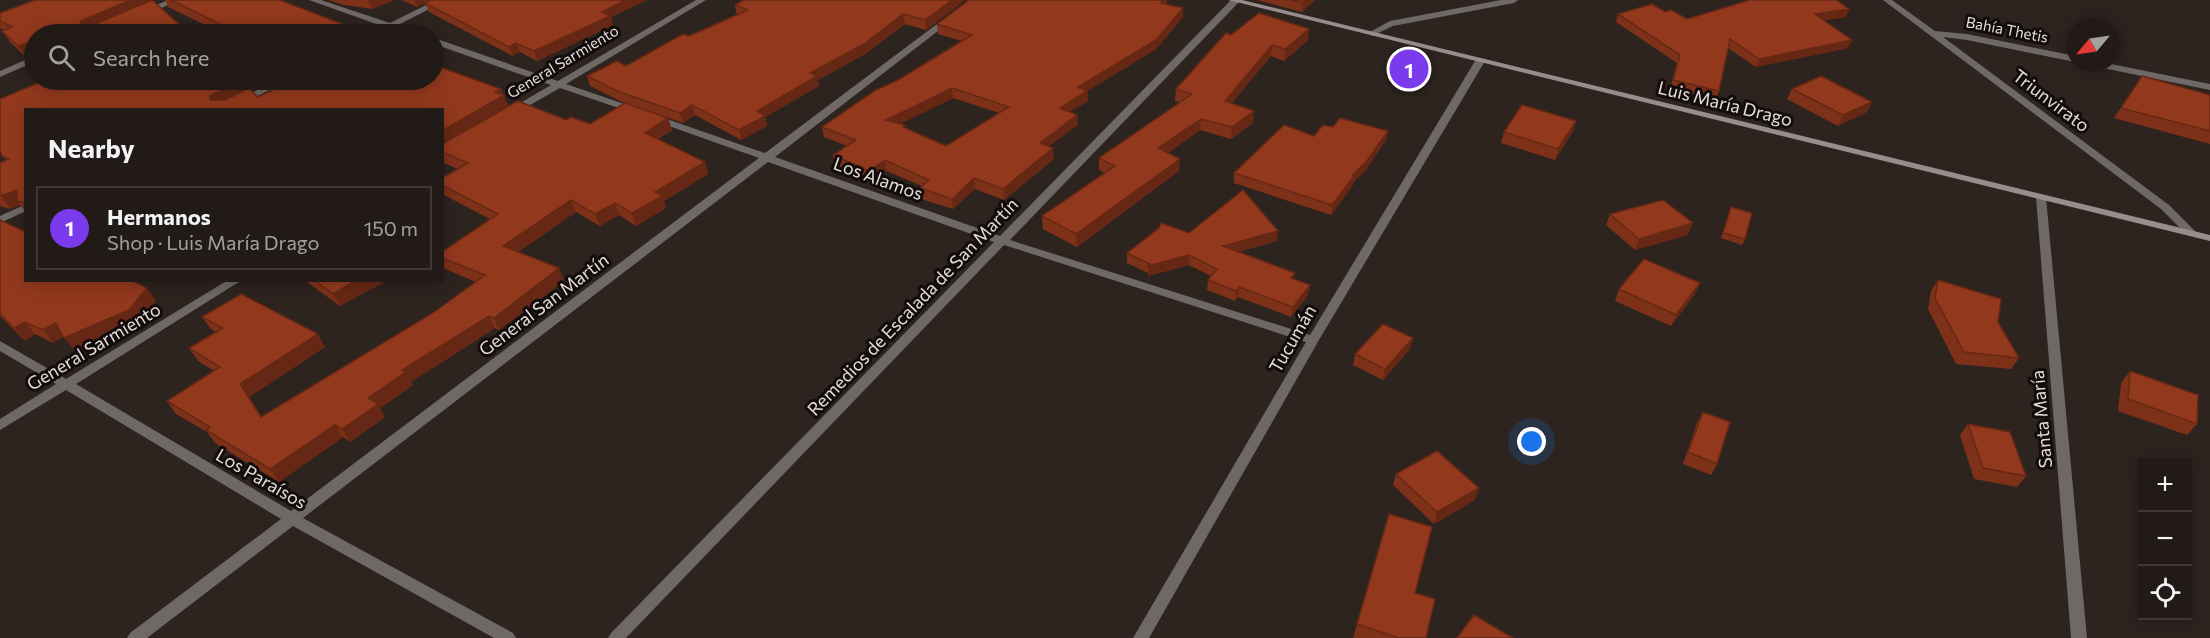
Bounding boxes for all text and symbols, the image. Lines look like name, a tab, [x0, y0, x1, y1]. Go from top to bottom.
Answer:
street label: Bahía Thetis	[1964, 12, 2050, 46]
north arrow	[2066, 18, 2120, 72]
street label: General Sarmiento	[503, 21, 622, 102]
search box	[24, 24, 444, 90]
icon: search	[45, 41, 78, 74]
text: Search here	[93, 44, 209, 71]
pin: 1	[1390, 46, 1428, 92]
street label: Triunvirato	[2009, 64, 2094, 136]
street label: Luis María Drago	[1656, 76, 1795, 130]
text: Nearby	[48, 132, 135, 163]
street label: Los Alamos	[831, 152, 926, 204]
street label: Remedios de Escalada de San Martín	[802, 193, 1022, 420]
text: Hermanos	[107, 203, 211, 230]
text: 1	[65, 216, 74, 240]
text: 150 m	[364, 216, 418, 240]
text: Shop · Luis María Drago	[107, 230, 319, 254]
street label: General San Martín	[474, 248, 613, 360]
street label: General Sarmiento	[23, 298, 164, 395]
street label: Tucumán	[1264, 301, 1320, 376]
street label: Santa María	[2026, 369, 2056, 469]
your location	[1517, 427, 1546, 456]
street label: Los Paraísos	[212, 443, 311, 513]
map controls	[2138, 458, 2192, 620]
button: +	[2138, 458, 2192, 512]
button: −	[2138, 512, 2192, 566]
button: locate	[2138, 566, 2192, 620]

